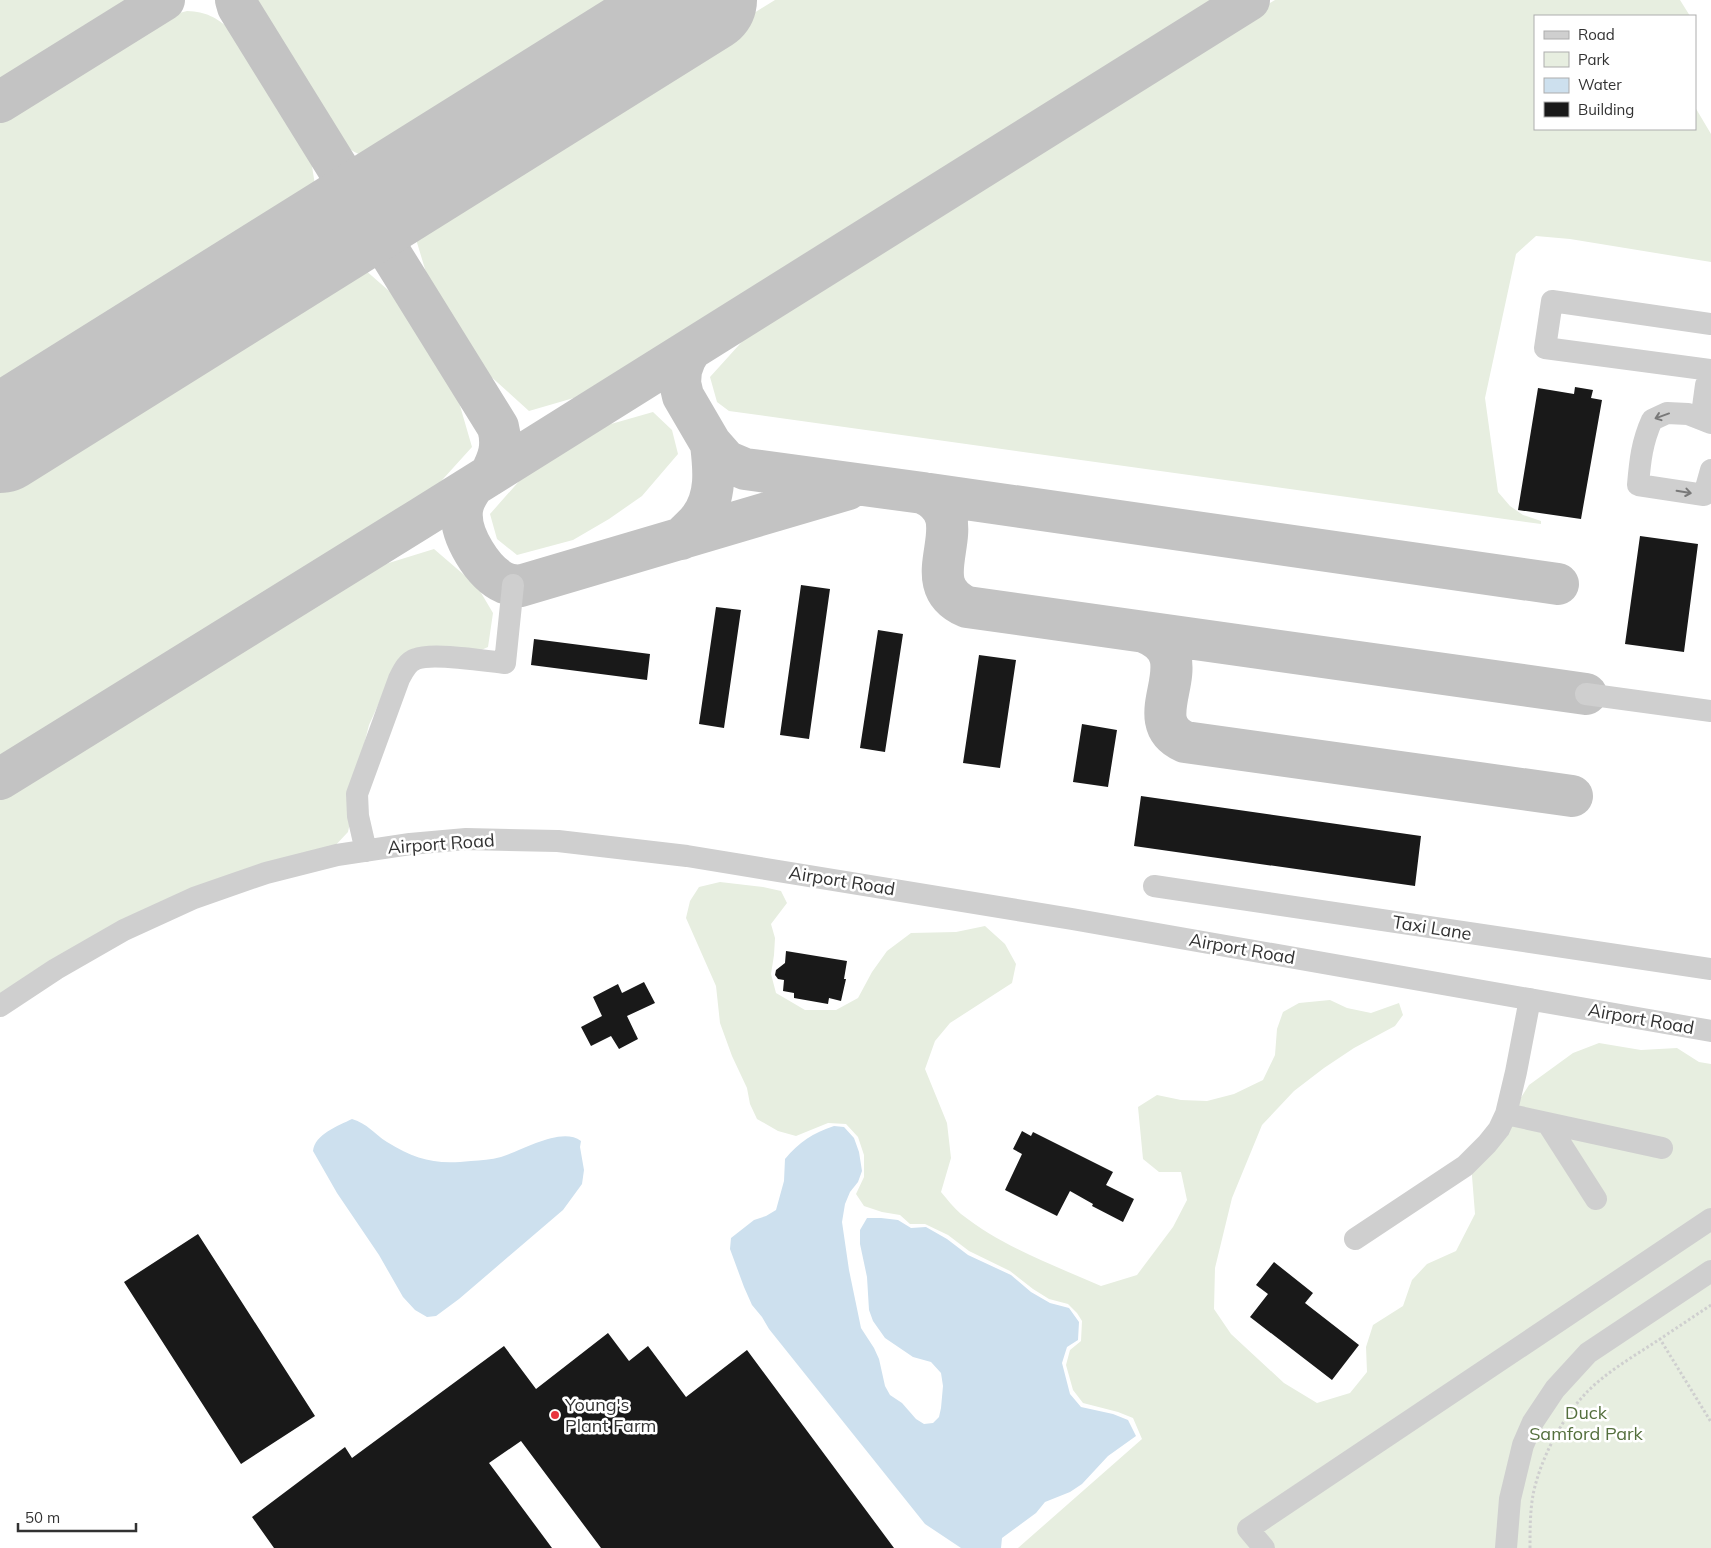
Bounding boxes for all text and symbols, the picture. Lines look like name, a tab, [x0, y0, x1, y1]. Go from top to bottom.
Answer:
legend	[1534, 15, 1696, 130]
text: Road	[1578, 25, 1615, 44]
text: Park	[1578, 50, 1610, 69]
text: Water	[1578, 75, 1622, 94]
text: Building	[1578, 100, 1634, 119]
one-way arrow	[1655, 412, 1670, 421]
one-way arrow	[1676, 487, 1692, 497]
street label: Airport Road	[387, 828, 495, 859]
street label: Airport Road	[787, 861, 897, 900]
street label: Taxi Lane	[1391, 910, 1473, 945]
street label: Airport Road	[1187, 928, 1297, 969]
street label: Airport Road	[1586, 998, 1696, 1039]
place label: Young's Plant Farm	[564, 1393, 656, 1437]
park label: Duck Samford Park	[1529, 1401, 1644, 1445]
marker: Young's Plant Farm	[549, 1409, 561, 1421]
scale bar	[18, 1500, 135, 1532]
text: 50 m	[25, 1508, 60, 1527]

